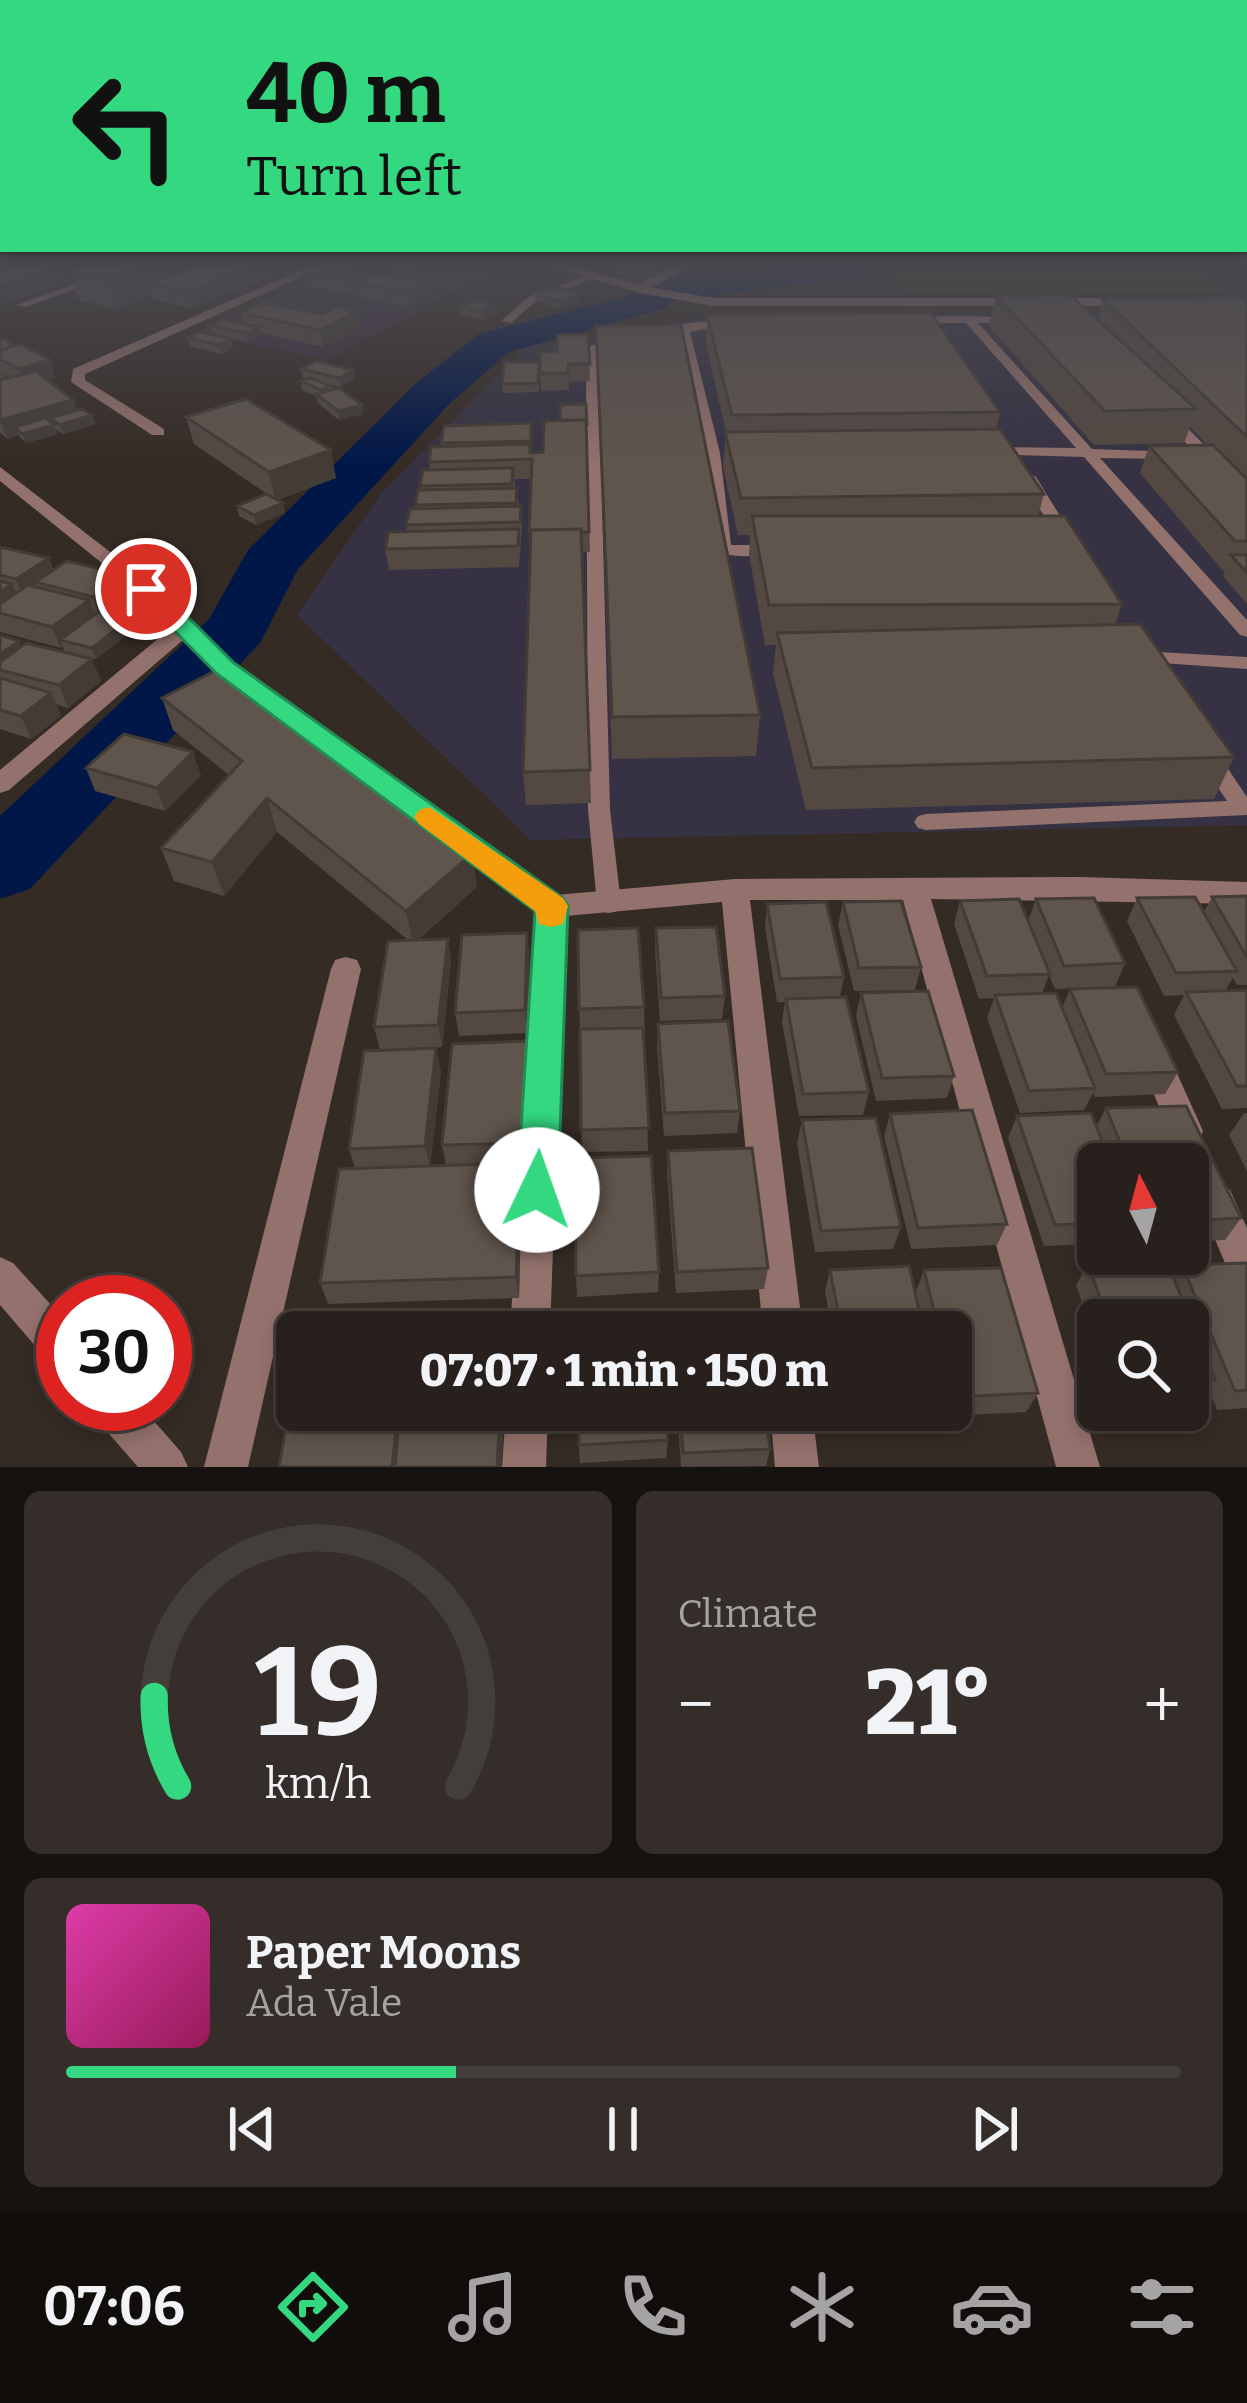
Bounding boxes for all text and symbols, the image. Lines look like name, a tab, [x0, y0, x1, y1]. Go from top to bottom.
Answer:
text: 40 m	[246, 43, 446, 144]
icon: left	[48, 48, 204, 204]
text: Turn left	[246, 145, 462, 209]
pin	[95, 538, 197, 640]
icon: arrive	[113, 556, 179, 622]
position arrow	[474, 1127, 600, 1253]
north arrow	[1077, 1143, 1209, 1275]
map controls	[1077, 1143, 1209, 1431]
speed limit sign: 30	[36, 1275, 192, 1431]
button: search	[1077, 1299, 1209, 1431]
text: 07:07 · 1 min · 150 m	[420, 1344, 828, 1398]
text: Climate	[678, 1591, 818, 1637]
text: 19	[254, 1618, 382, 1768]
text: 21°	[865, 1650, 992, 1758]
text: −	[678, 1665, 714, 1744]
text: +	[1143, 1665, 1181, 1744]
text: km/h	[265, 1757, 371, 1808]
text: Paper Moons	[246, 1926, 521, 1980]
text: Ada Vale	[246, 1980, 402, 2026]
icon: previous	[219, 2096, 285, 2162]
icon: pause	[590, 2096, 656, 2162]
icon: next	[962, 2096, 1028, 2162]
icon: directions	[271, 2265, 355, 2349]
icon: music	[441, 2265, 525, 2349]
icon: phone	[611, 2265, 695, 2349]
icon: climate	[780, 2265, 864, 2349]
icon: car	[950, 2265, 1034, 2349]
icon: filters	[1120, 2265, 1204, 2349]
text: 07:06	[43, 2275, 185, 2339]

